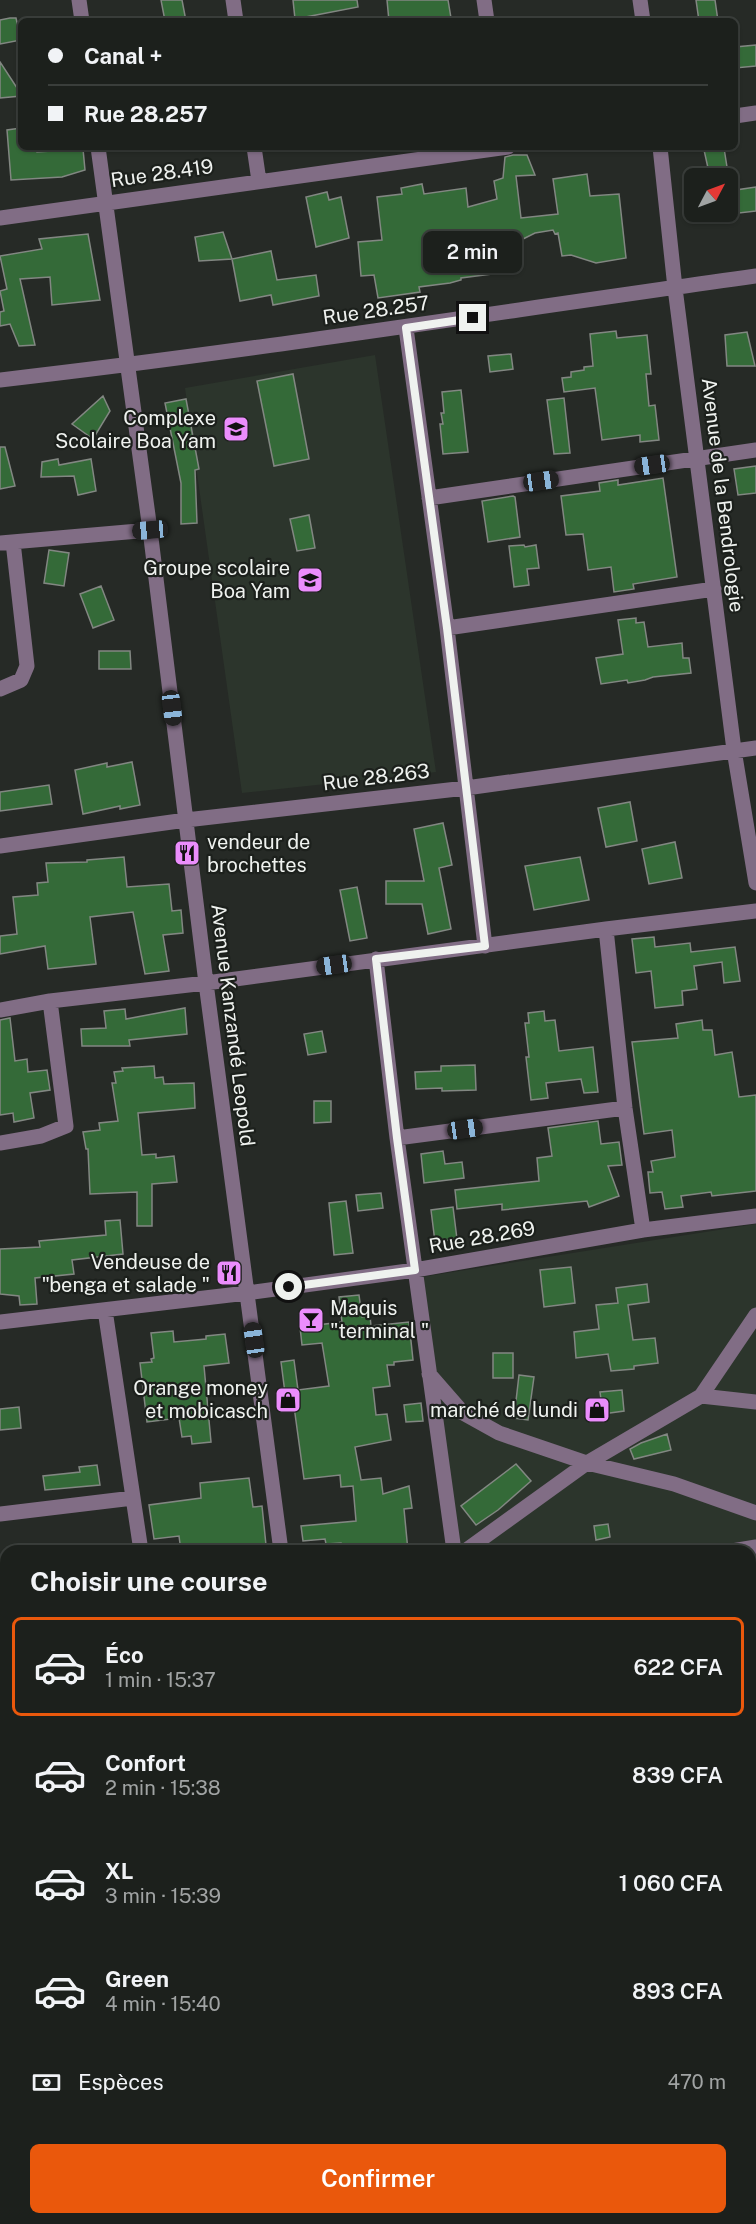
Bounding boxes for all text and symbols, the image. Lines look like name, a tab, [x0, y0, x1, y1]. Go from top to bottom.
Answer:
text: Canal +	[84, 43, 163, 69]
text: Rue 28.257	[84, 101, 208, 127]
street label: Rue 28.419	[109, 154, 215, 192]
north arrow	[684, 168, 738, 222]
map controls	[684, 168, 738, 222]
callout: 2 min	[424, 231, 522, 273]
text: 2 min	[447, 240, 498, 264]
street label: Rue 28.257	[321, 291, 431, 329]
route end	[459, 304, 486, 331]
street label: Avenue de la Bendrologie	[697, 376, 749, 614]
place label: Complexe Scolaire Boa Yam	[55, 406, 216, 453]
school or university icon: Complexe Scolaire Boa Yam	[221, 414, 251, 444]
car	[633, 454, 671, 476]
car	[522, 470, 560, 492]
car	[131, 519, 169, 541]
place label: Groupe scolaire Boa Yam	[143, 556, 290, 603]
school or university icon: Groupe scolaire Boa Yam	[295, 565, 325, 595]
car	[161, 689, 183, 727]
street label: Rue 28.263	[321, 759, 431, 795]
place label: vendeur de brochettes	[207, 830, 310, 877]
restaurant icon: vendeur de brochettes	[172, 838, 202, 868]
street label: Avenue Kanzandé Leopold	[206, 902, 260, 1148]
car	[315, 954, 353, 976]
car	[446, 1118, 484, 1140]
street label: Rue 28.269	[427, 1216, 537, 1258]
place label: Vendeuse de "benga et salade "	[42, 1250, 210, 1297]
restaurant icon: Vendeuse de "benga et salade "	[214, 1258, 244, 1288]
route start	[275, 1273, 302, 1300]
place label: Maquis "terminal "	[330, 1296, 429, 1343]
bar icon: Maquis "terminal "	[296, 1305, 326, 1335]
car	[243, 1321, 265, 1359]
place label: Orange money et mobicasch	[133, 1376, 268, 1423]
shop icon: Orange money et mobicasch	[273, 1385, 303, 1415]
shop icon: marché de lundi	[582, 1395, 612, 1425]
place label: marché de lundi	[430, 1398, 578, 1422]
text: Choisir une course	[30, 1565, 268, 1597]
icon: car	[33, 1640, 87, 1694]
text: Éco	[105, 1642, 144, 1668]
text: 622 CFA	[633, 1654, 723, 1680]
text: 1 min · 15:37	[105, 1668, 216, 1692]
icon: car	[33, 1748, 87, 1802]
text: Confort	[105, 1750, 186, 1776]
text: 839 CFA	[632, 1762, 723, 1788]
text: 2 min · 15:38	[105, 1776, 221, 1800]
icon: car	[33, 1856, 87, 1910]
text: XL	[105, 1858, 133, 1884]
text: 1 060 CFA	[619, 1870, 723, 1896]
text: 3 min · 15:39	[105, 1884, 221, 1908]
icon: car	[33, 1964, 87, 2018]
text: Green	[105, 1966, 169, 1992]
text: 893 CFA	[632, 1978, 723, 2004]
text: 4 min · 15:40	[105, 1992, 221, 2016]
icon: cash	[30, 2066, 63, 2099]
text: Espèces	[78, 2069, 164, 2095]
text: 470 m	[667, 2070, 726, 2094]
button: Confirmer	[30, 2144, 726, 2213]

